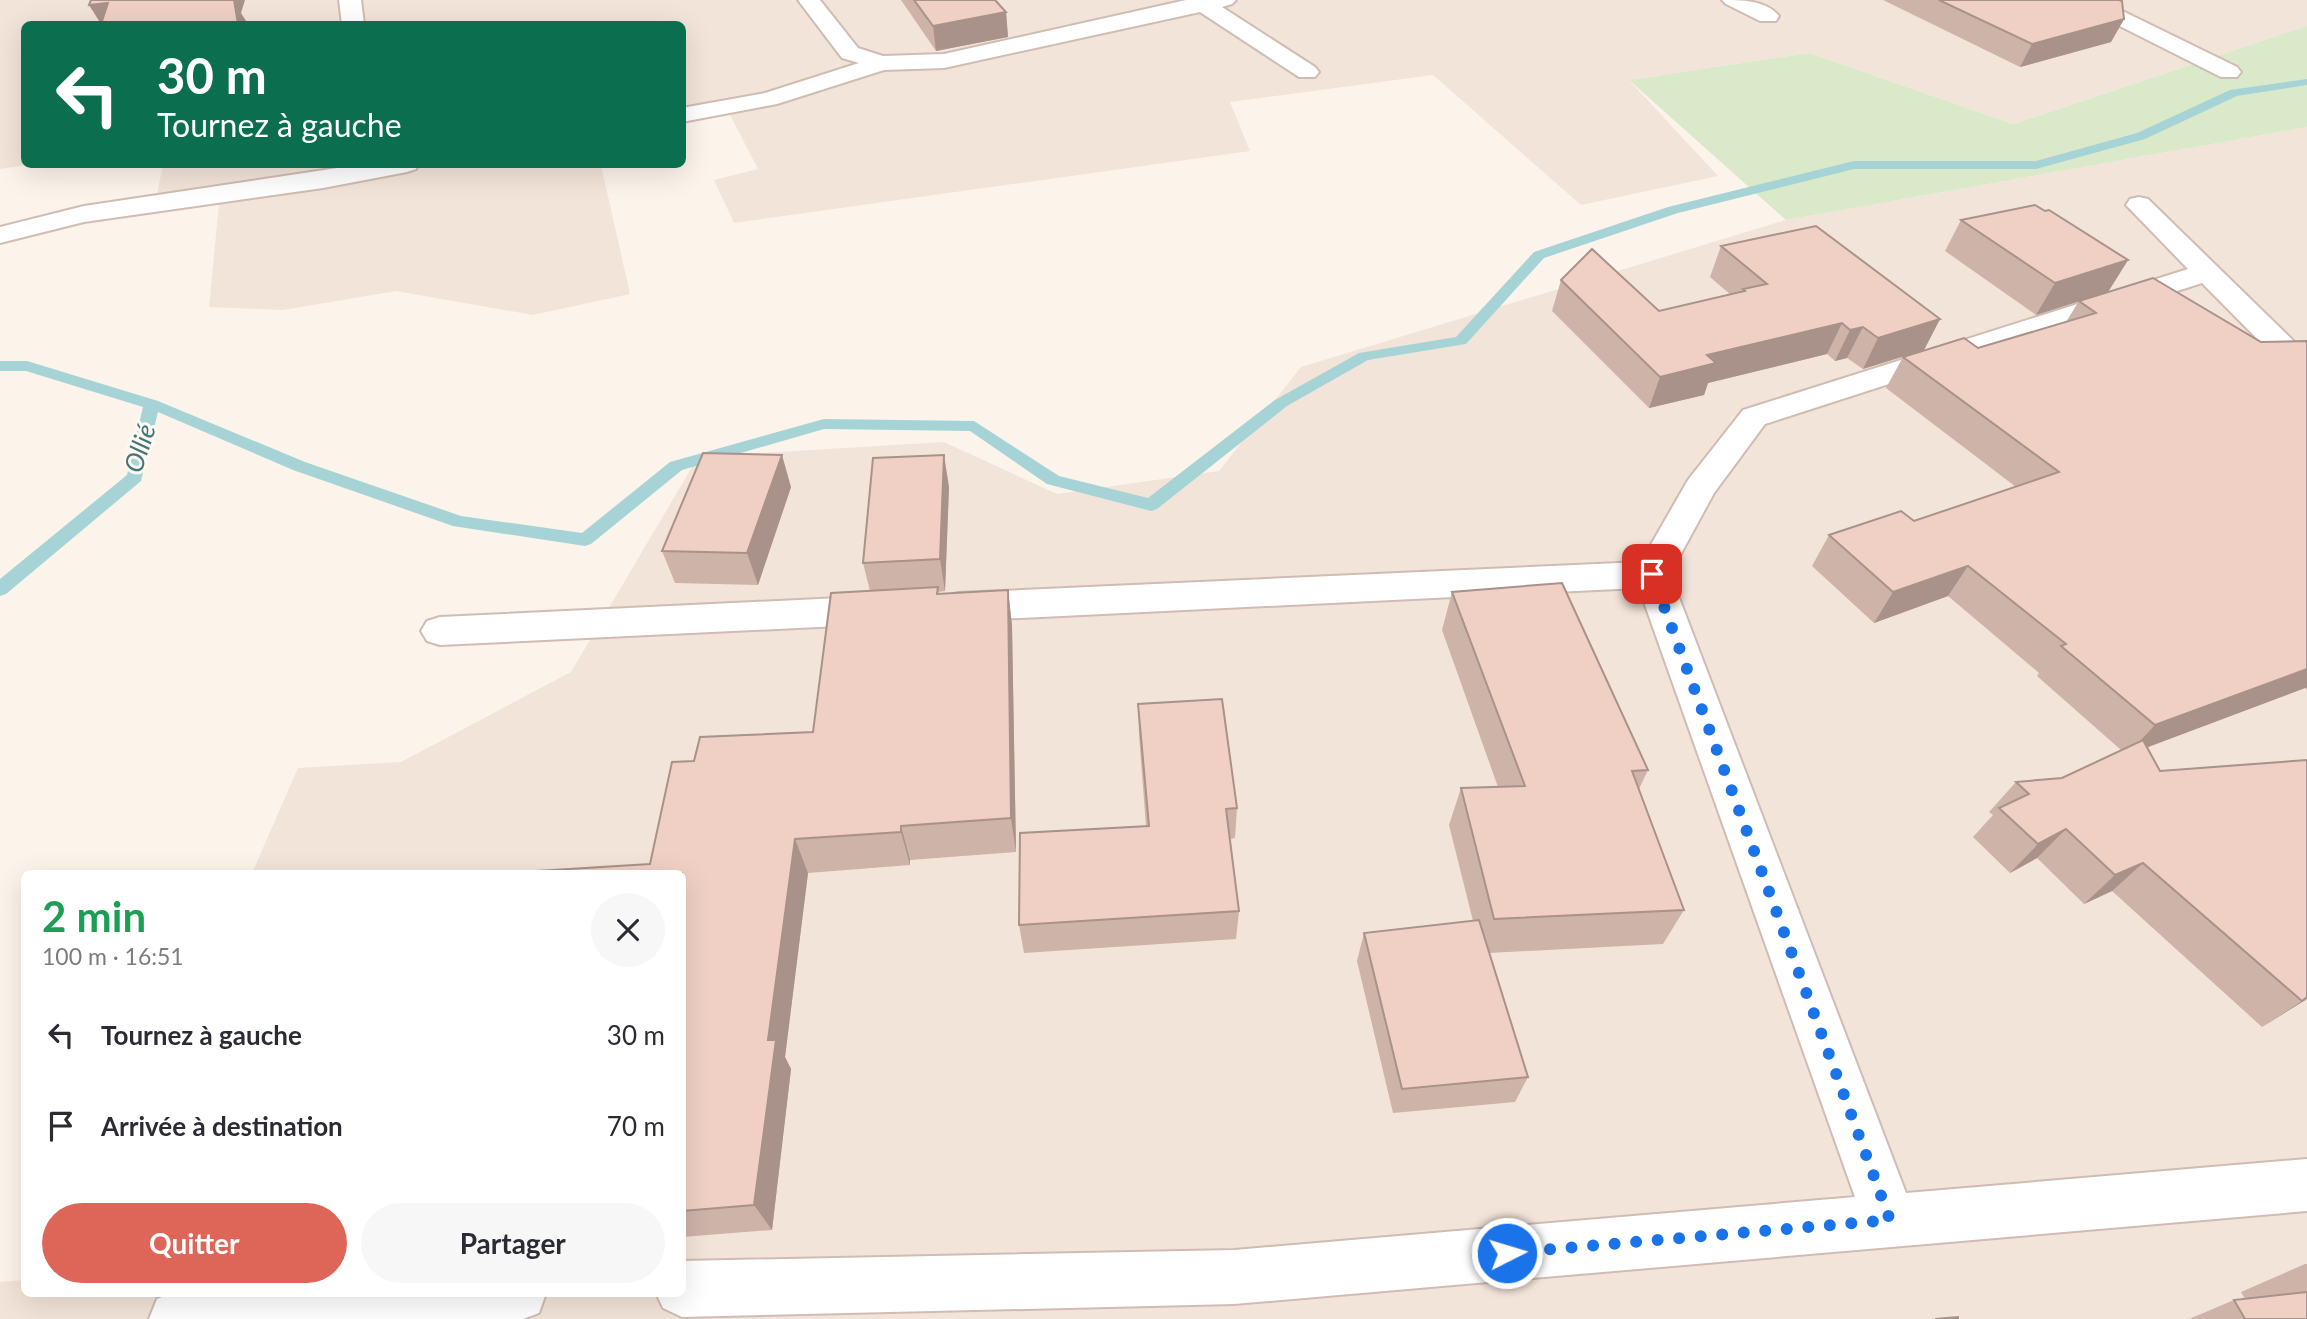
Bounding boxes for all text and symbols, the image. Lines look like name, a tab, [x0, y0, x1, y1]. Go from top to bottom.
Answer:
text: 30 m	[157, 46, 267, 104]
icon: left	[42, 49, 133, 140]
text: Tournez à gauche	[157, 105, 402, 144]
water label: Ollié	[116, 420, 162, 476]
pin	[1622, 544, 1682, 604]
icon: arrive	[1633, 555, 1671, 593]
text: 2 min	[42, 891, 146, 941]
button: close	[591, 893, 665, 967]
text: 100 m · 16:51	[42, 942, 184, 970]
icon: left	[42, 1016, 80, 1054]
text: Tournez à gauche	[101, 1019, 302, 1051]
text: 30 m	[607, 1019, 665, 1051]
icon: arrive	[42, 1107, 80, 1145]
text: Arrivée à destination	[101, 1110, 343, 1142]
text: 70 m	[607, 1110, 665, 1142]
button: Quitter	[42, 1203, 347, 1283]
button: Partager	[361, 1203, 665, 1283]
position arrow	[1470, 1216, 1544, 1290]

